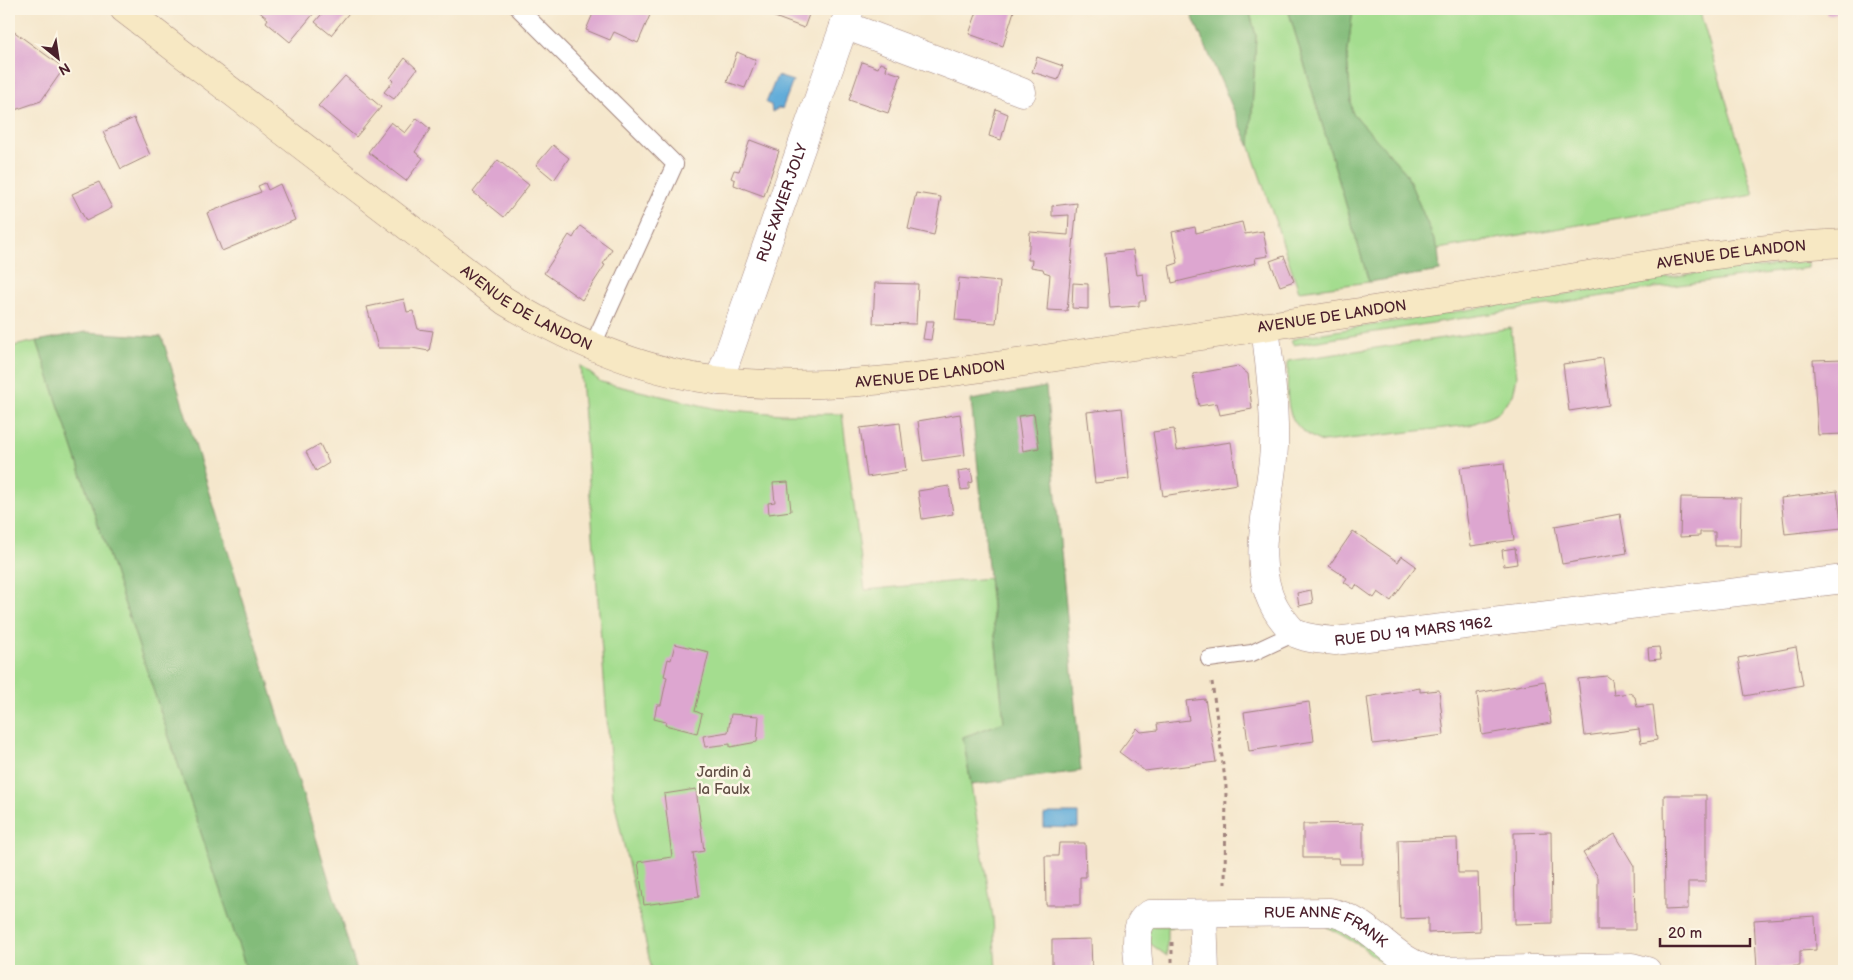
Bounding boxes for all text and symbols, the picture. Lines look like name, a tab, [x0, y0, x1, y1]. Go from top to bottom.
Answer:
north arrow	[32, 32, 82, 82]
text: N	[55, 59, 73, 79]
street label: RUE XAVIER JOLY	[753, 141, 812, 265]
street label: AVENUE DE LANDON	[1655, 236, 1807, 274]
street label: AVENUE DE LANDON	[457, 261, 595, 355]
street label: AVENUE DE LANDON	[1256, 296, 1408, 337]
street label: AVENUE DE LANDON	[855, 356, 1006, 392]
street label: RUE DU 19 MARS 1962	[1333, 613, 1493, 651]
park label: Jardin à la Faulx	[697, 763, 751, 799]
street label: RUE ANNE FRANK	[1264, 903, 1391, 952]
scale bar	[1660, 915, 1750, 947]
text: 20 m	[1668, 924, 1702, 943]

